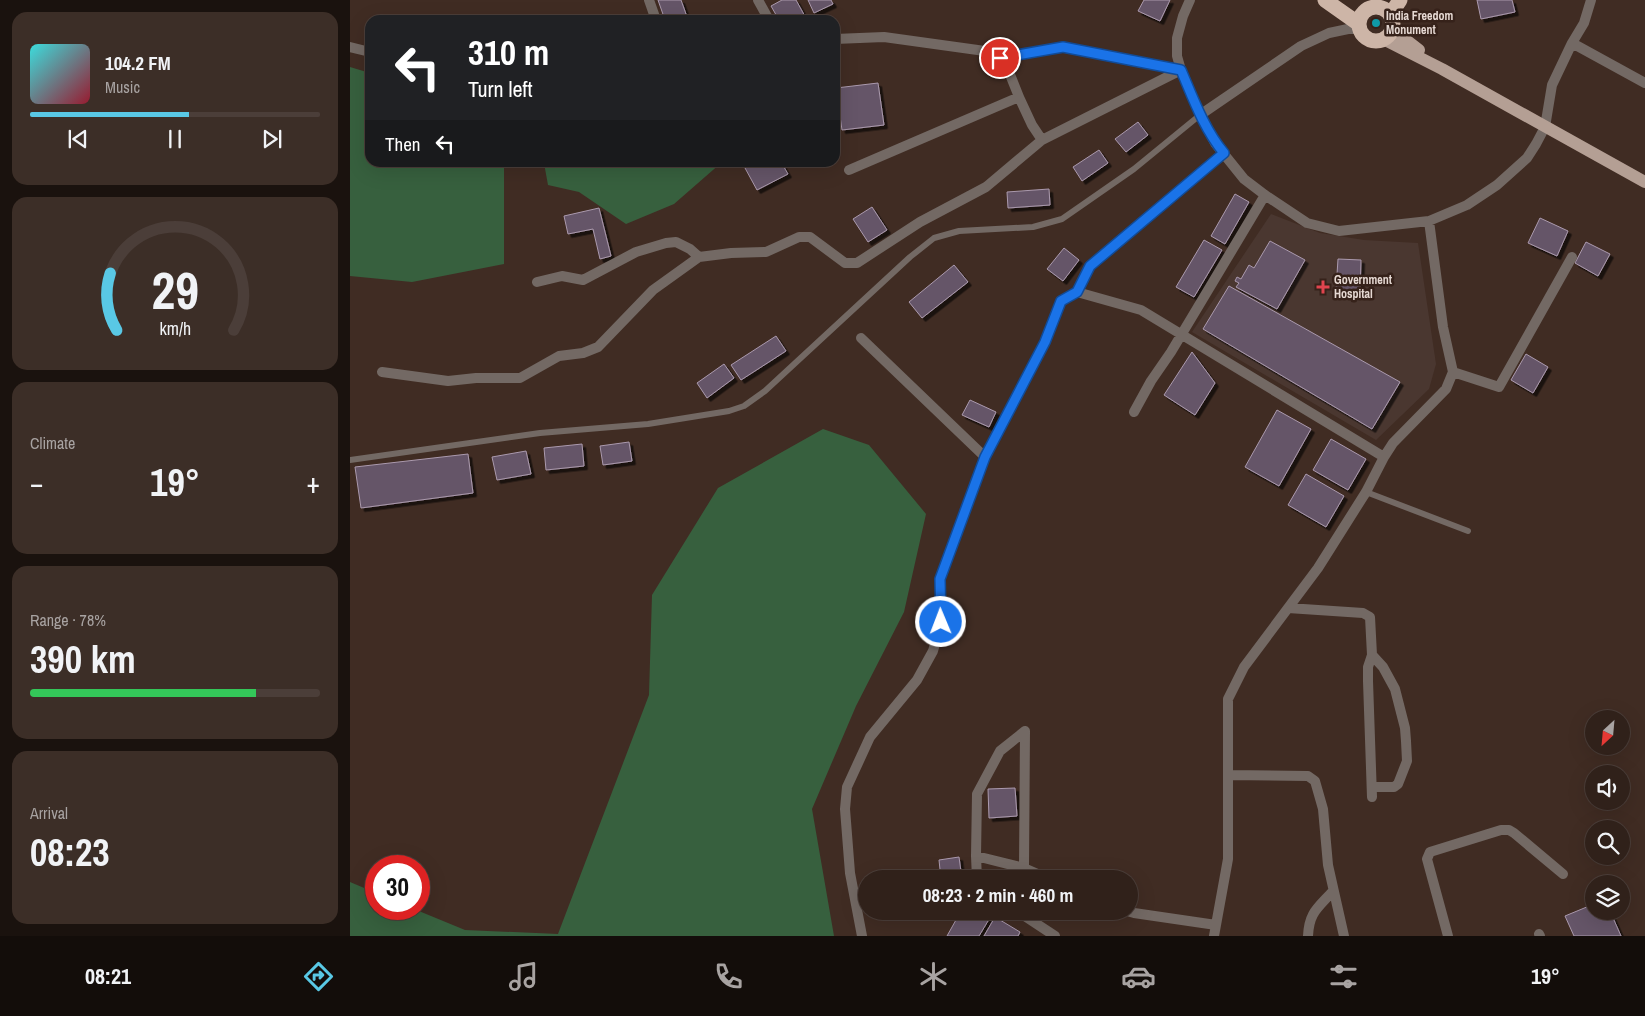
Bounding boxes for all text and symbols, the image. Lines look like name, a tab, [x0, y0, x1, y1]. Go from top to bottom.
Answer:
place label: India Freedom Monument	[1386, 8, 1454, 38]
marker: India Freedom Monument	[1370, 17, 1382, 29]
text: 310 m	[468, 29, 549, 76]
icon: left	[385, 35, 450, 100]
pin	[979, 37, 1021, 79]
icon: arrive	[986, 44, 1014, 72]
text: 104.2 FM	[105, 50, 171, 76]
text: Turn left	[468, 74, 533, 104]
text: Music	[105, 76, 140, 98]
icon: previous	[64, 125, 92, 153]
icon: pause	[161, 125, 189, 153]
icon: next	[258, 125, 286, 153]
icon: left	[431, 130, 459, 158]
text: Then	[385, 131, 421, 157]
text: 29	[151, 255, 199, 325]
place label: Government Hospital	[1334, 272, 1393, 302]
marker: Government Hospital	[1316, 280, 1330, 294]
text: km/h	[159, 317, 191, 341]
text: Climate	[30, 432, 75, 454]
text: 19°	[150, 457, 200, 508]
text: −	[30, 464, 43, 502]
text: +	[307, 464, 320, 502]
position arrow	[914, 595, 966, 647]
text: Range · 78%	[30, 609, 106, 631]
text: 390 km	[30, 634, 136, 685]
north arrow	[1585, 710, 1630, 755]
map controls	[1585, 710, 1630, 920]
button: sound	[1585, 765, 1630, 810]
text: Arrival	[30, 802, 68, 824]
button: search	[1585, 820, 1630, 865]
text: 08:23	[30, 827, 110, 878]
speed limit sign: 30	[365, 855, 430, 920]
button: layers	[1585, 875, 1630, 920]
text: 08:23 · 2 min · 460 m	[923, 882, 1073, 908]
icon: directions	[301, 959, 336, 994]
icon: music	[506, 959, 541, 994]
icon: phone	[711, 959, 746, 994]
icon: climate	[916, 959, 951, 994]
icon: car	[1121, 959, 1156, 994]
icon: filters	[1326, 959, 1361, 994]
text: 08:21	[85, 961, 131, 991]
text: 19°	[1531, 961, 1560, 991]

